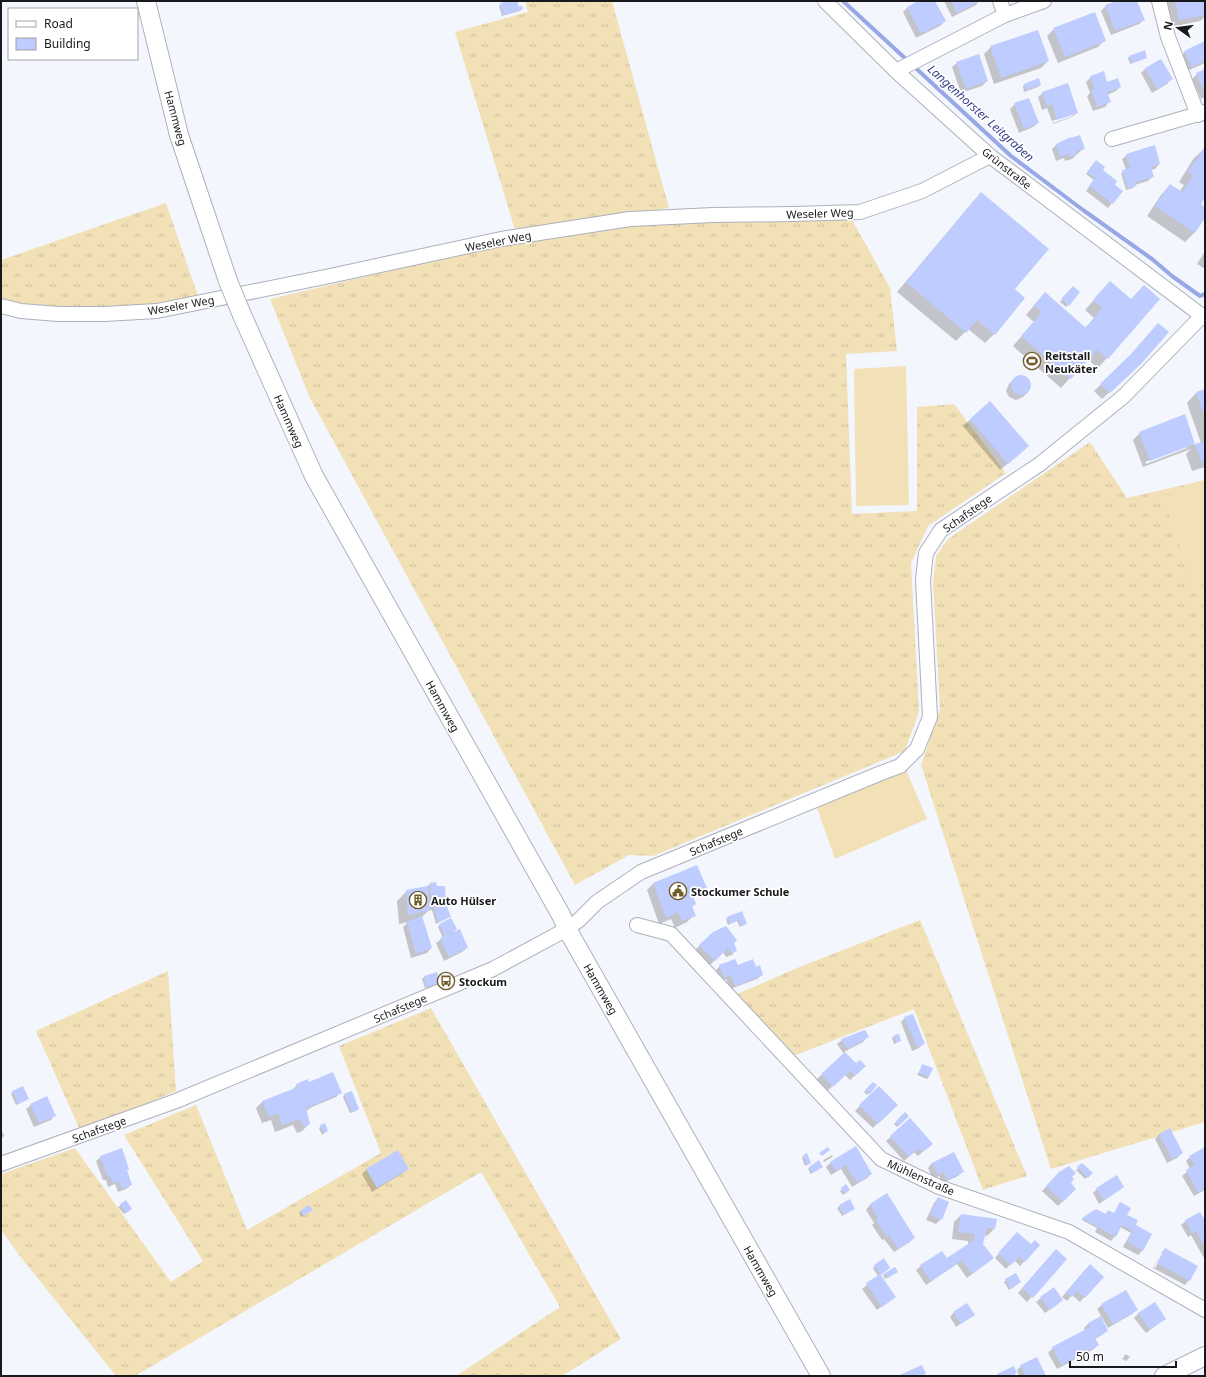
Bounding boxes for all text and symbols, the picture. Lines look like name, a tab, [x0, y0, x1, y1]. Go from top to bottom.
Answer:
legend	[8, 8, 138, 60]
north arrow	[1158, 8, 1198, 48]
text: Road	[44, 15, 73, 32]
text: N	[1159, 19, 1176, 32]
text: Building	[44, 35, 91, 52]
water label: Langenhorster Leitgraben	[924, 61, 1038, 165]
street label: Hammweg	[161, 89, 191, 147]
street label: Grünstraße	[979, 144, 1035, 192]
street label: Weseler Weg	[786, 204, 854, 222]
street label: Weseler Weg	[464, 227, 532, 255]
street label: Weseler Weg	[147, 292, 215, 318]
place label: Reitstall Neukäter	[1045, 348, 1097, 376]
sports icon: Reitstall Neukäter	[1022, 351, 1042, 371]
street label: Hammweg	[271, 392, 307, 450]
street label: Schafstege	[940, 491, 994, 535]
street label: Hammweg	[423, 678, 463, 734]
street label: Schafstege	[687, 823, 745, 859]
public building icon: Stockumer Schule	[668, 881, 688, 901]
place label: Stockumer Schule	[691, 884, 790, 899]
building icon: Auto Hülser	[408, 890, 428, 910]
place label: Auto Hülser	[431, 893, 496, 908]
street label: Hammweg	[580, 961, 622, 1017]
bus stop icon: Stockum	[436, 971, 456, 991]
place label: Stockum	[459, 974, 507, 989]
street label: Schafstege	[371, 990, 429, 1026]
street label: Schafstege	[70, 1112, 128, 1146]
street label: Mühlenstraße	[885, 1155, 957, 1199]
street label: Hammweg	[740, 1243, 782, 1299]
scale bar	[1070, 1343, 1176, 1369]
text: 50 m	[1076, 1348, 1104, 1365]

